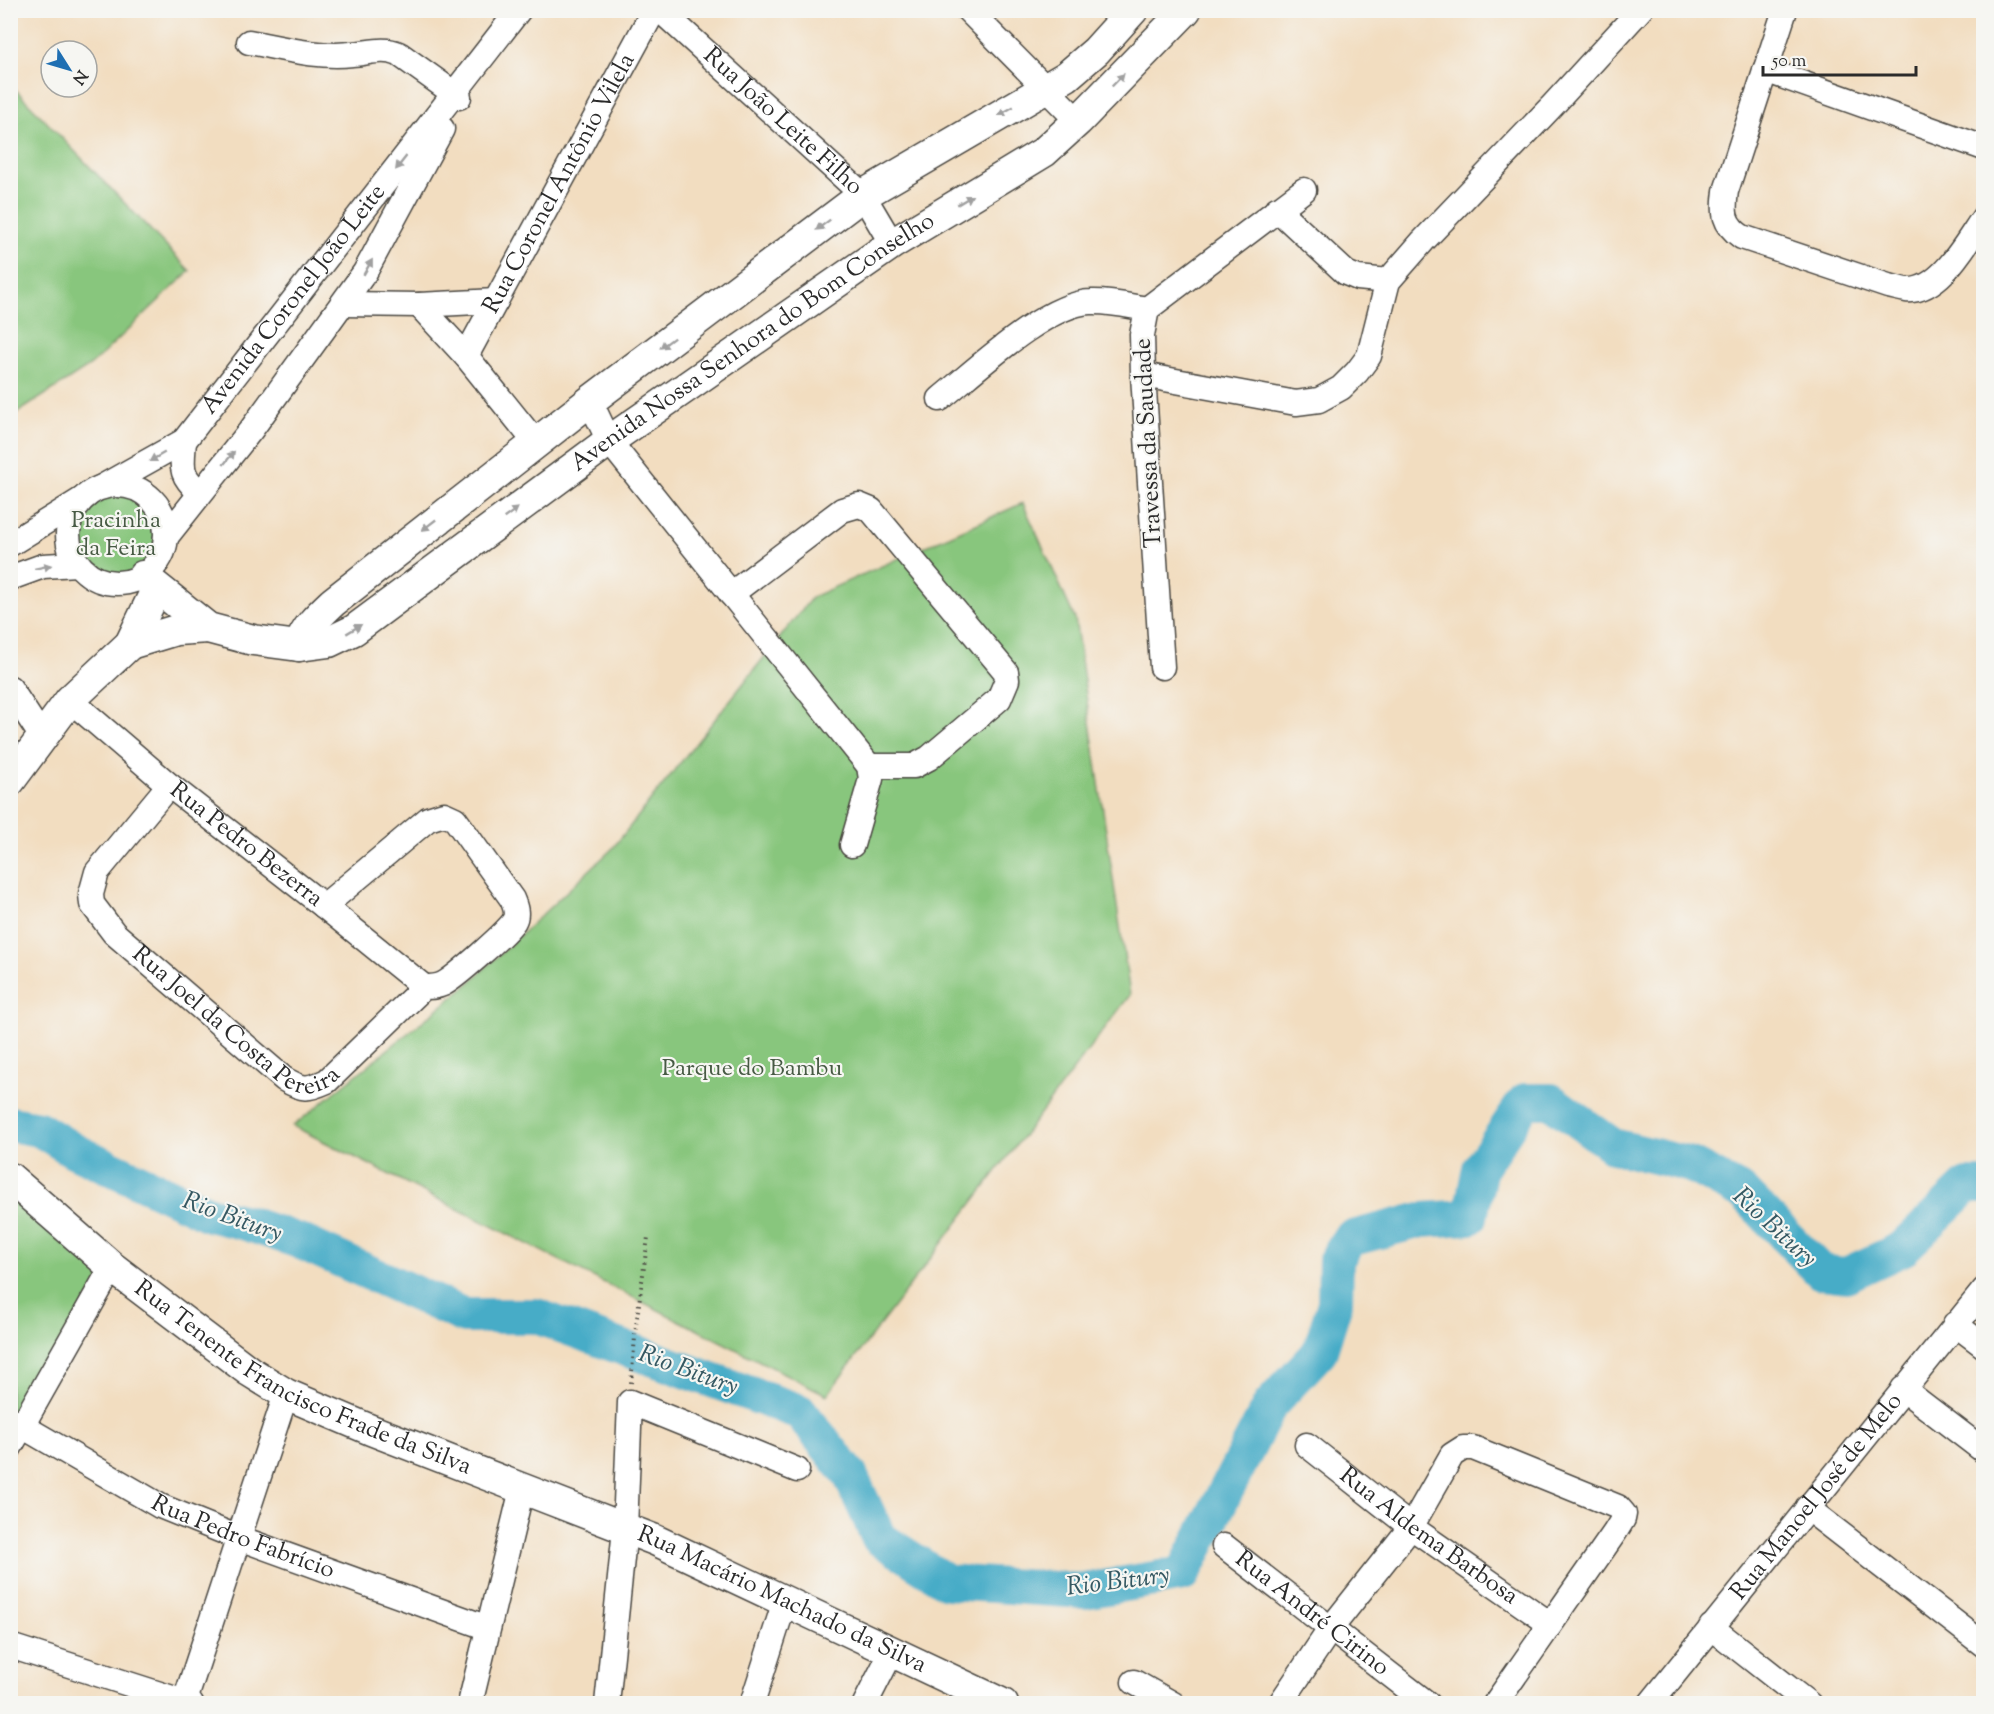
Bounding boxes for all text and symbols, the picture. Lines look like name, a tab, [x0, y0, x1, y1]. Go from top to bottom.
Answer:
north arrow	[39, 39, 99, 99]
scale bar	[1763, 39, 1916, 77]
street label: Rua João Leite Filho	[695, 40, 870, 204]
street label: Rua Coronel Antônio Vilela	[475, 48, 644, 320]
text: 50 m	[1771, 49, 1807, 75]
text: N	[66, 64, 92, 89]
one-way arrow	[1110, 74, 1124, 88]
one-way arrow	[998, 106, 1014, 117]
one-way arrow	[395, 155, 408, 171]
street label: Avenida Coronel João Leite	[193, 177, 394, 422]
one-way arrow	[957, 194, 973, 205]
street label: Avenida Nossa Senhora do Bom Conselho	[564, 205, 941, 481]
one-way arrow	[815, 219, 831, 231]
one-way arrow	[363, 258, 373, 275]
one-way arrow	[659, 336, 675, 349]
street label: Travessa da Saudade	[1127, 337, 1171, 549]
one-way arrow	[222, 450, 235, 466]
one-way arrow	[149, 451, 165, 462]
park label: Pracinha da Feira	[71, 504, 161, 566]
one-way arrow	[502, 507, 518, 519]
one-way arrow	[422, 519, 437, 531]
one-way arrow	[34, 562, 53, 571]
one-way arrow	[346, 623, 362, 634]
street label: Rua Pedro Bezerra	[162, 774, 330, 916]
street label: Rua Joel da Costa Pereira	[124, 938, 349, 1105]
park label: Parque do Bambu	[662, 1052, 842, 1086]
water label: Rio Bitury	[1724, 1179, 1824, 1277]
water label: Rio Bitury	[177, 1183, 287, 1253]
street label: Rua Tenente Francisco Frade da Silva	[127, 1272, 476, 1484]
water label: Rio Bitury	[633, 1336, 743, 1406]
street label: Rua Manoel José de Melo	[1723, 1386, 1911, 1608]
street label: Rua Aldema Barbosa	[1332, 1459, 1525, 1614]
street label: Rua Pedro Fabrício	[144, 1487, 339, 1588]
street label: Rua Macário Machado da Silva	[632, 1518, 932, 1682]
street label: Rua André Cirino	[1227, 1543, 1396, 1685]
water label: Rio Bitury	[1064, 1557, 1172, 1607]

